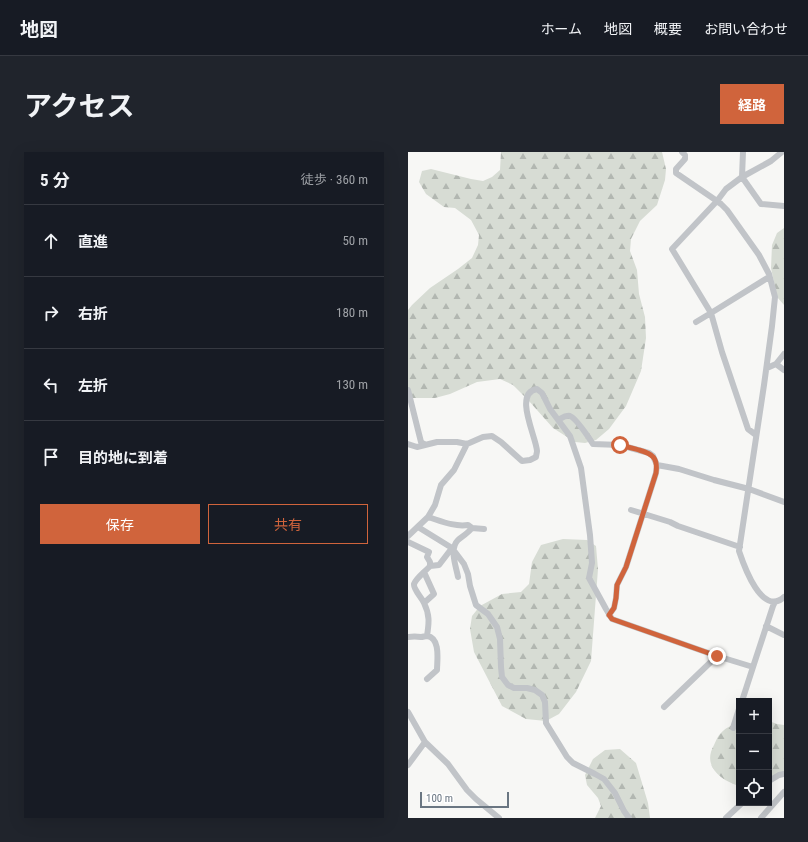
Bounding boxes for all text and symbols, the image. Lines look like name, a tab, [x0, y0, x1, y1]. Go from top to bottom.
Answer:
text: 地図	[20, 18, 58, 41]
text: ホーム	[540, 21, 582, 37]
text: 地図	[604, 21, 632, 37]
text: 概要	[654, 21, 682, 37]
text: お問い合わせ	[704, 21, 788, 37]
button: 経路	[720, 84, 784, 124]
text: アクセス	[24, 90, 135, 123]
text: 5 分	[40, 170, 70, 190]
text: 徒歩 · 360 m	[301, 172, 368, 187]
icon: ahead	[40, 230, 62, 252]
text: 直進	[78, 233, 108, 251]
text: 50 m	[342, 233, 368, 248]
icon: right	[40, 302, 62, 324]
text: 右折	[78, 305, 108, 323]
text: 180 m	[336, 305, 368, 320]
icon: left	[40, 374, 62, 396]
text: 左折	[78, 377, 108, 395]
text: 130 m	[336, 377, 368, 392]
route start	[611, 436, 629, 454]
icon: arrive	[40, 446, 62, 468]
text: 目的地に到着	[78, 449, 168, 467]
button: 保存	[40, 504, 200, 544]
button: 共有	[208, 504, 368, 544]
route end	[708, 647, 726, 665]
map controls	[736, 698, 772, 806]
button: +	[736, 698, 772, 734]
button: −	[736, 734, 772, 770]
button: locate	[736, 770, 772, 806]
scale bar	[420, 790, 509, 809]
text: 100 m	[426, 792, 453, 805]

